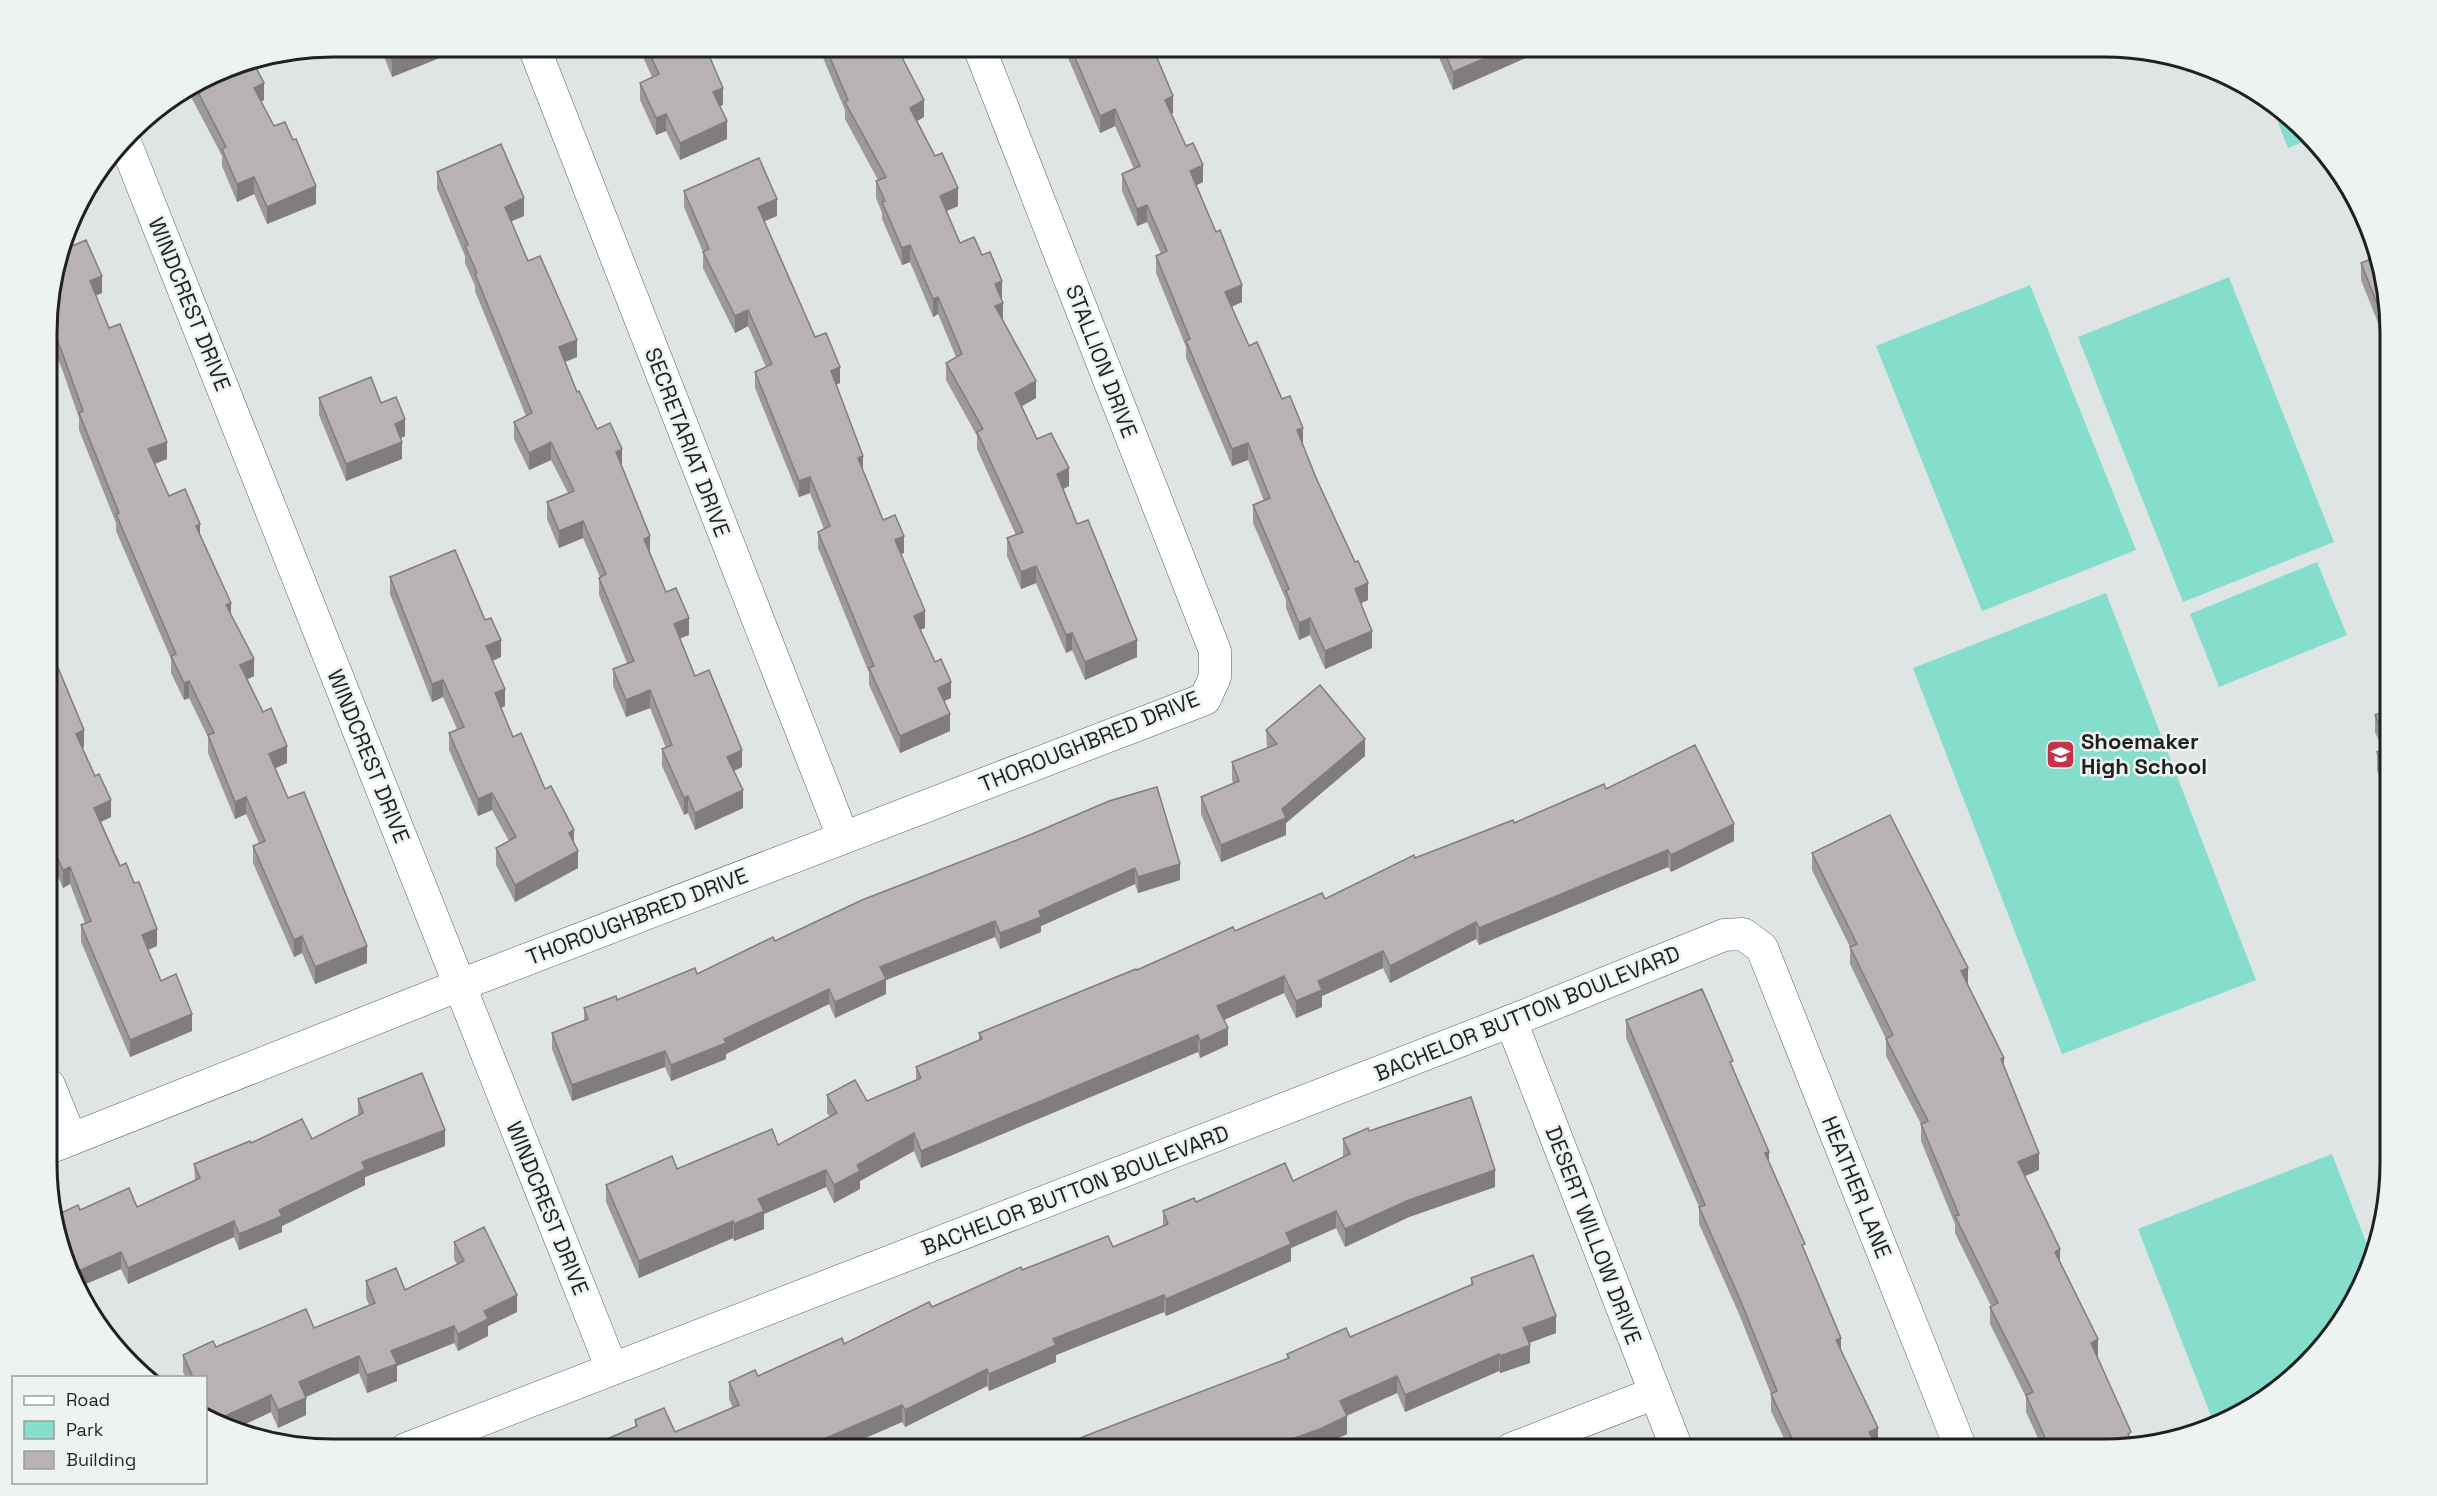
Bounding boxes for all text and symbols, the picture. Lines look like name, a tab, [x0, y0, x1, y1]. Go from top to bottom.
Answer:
street label: WINDCREST DRIVE	[142, 213, 238, 395]
street label: STALLION DRIVE	[1060, 280, 1144, 442]
street label: SECRETARIAT DRIVE	[639, 343, 737, 541]
street label: WINDCREST DRIVE	[321, 665, 417, 847]
street label: THOROUGHBRED DRIVE	[975, 684, 1203, 798]
place label: Shoemaker High School	[2081, 727, 2207, 780]
school or university icon: Shoemaker High School	[2044, 738, 2076, 770]
street label: THOROUGHBRED DRIVE	[522, 861, 752, 971]
street label: BACHELOR BUTTON BOULEVARD	[1370, 939, 1684, 1087]
street label: HEATHER LANE	[1816, 1112, 1898, 1262]
street label: WINDCREST DRIVE	[500, 1117, 596, 1299]
street label: BACHELOR BUTTON BOULEVARD	[917, 1118, 1233, 1262]
street label: DESERT WILLOW DRIVE	[1539, 1122, 1649, 1348]
legend	[12, 1376, 207, 1484]
text: Road	[66, 1388, 110, 1411]
text: Park	[66, 1418, 104, 1441]
text: Building	[66, 1448, 136, 1471]

